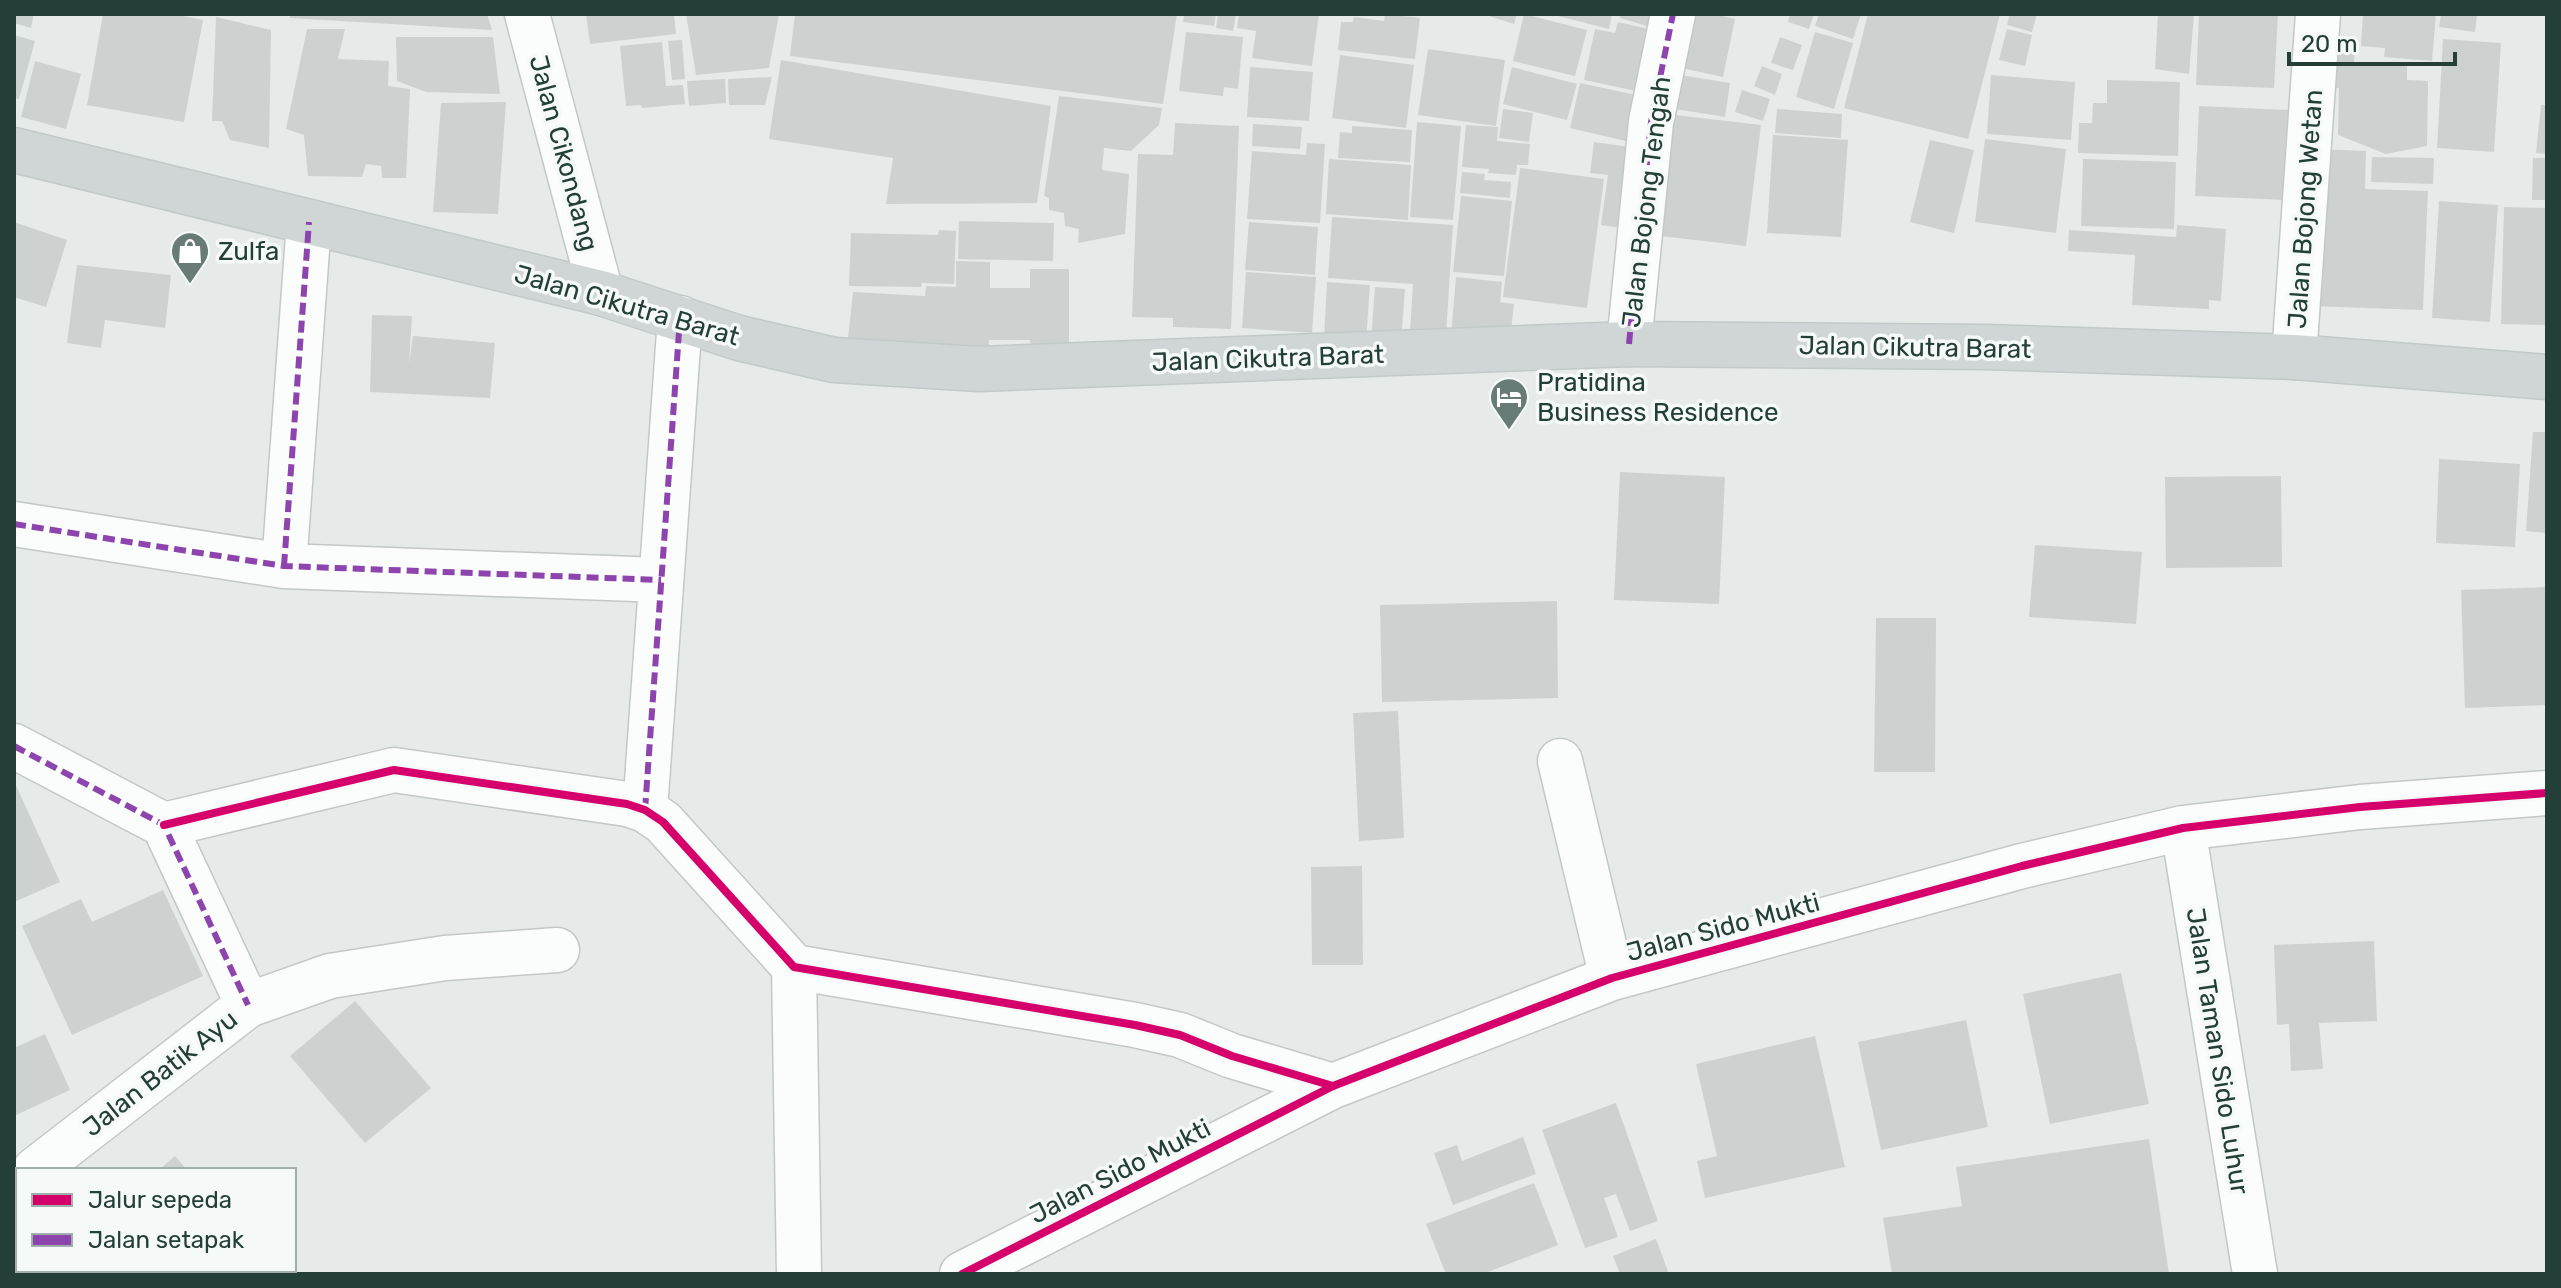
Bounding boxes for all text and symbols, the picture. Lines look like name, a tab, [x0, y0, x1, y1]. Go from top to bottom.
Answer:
scale bar	[2289, 16, 2455, 66]
text: 20 m	[2301, 30, 2358, 58]
street label: Jalan Cikondang	[522, 52, 605, 255]
street label: Jalan Bojong Tengah	[1616, 75, 1677, 329]
street label: Jalan Bojong Wetan	[2282, 88, 2329, 330]
shop icon: Zulfa	[169, 230, 211, 285]
place label: Zulfa	[218, 236, 279, 267]
street label: Jalan Cikutra Barat	[511, 259, 743, 352]
street label: Jalan Cikutra Barat	[1798, 330, 2032, 365]
street label: Jalan Cikutra Barat	[1151, 339, 1385, 378]
place label: Pratidina Business Residence	[1537, 367, 1778, 428]
hotel icon: Pratidina Business Residence	[1488, 376, 1530, 431]
street label: Jalan Sido Mukti	[1623, 887, 1823, 968]
street label: Jalan Taman Sido Luhur	[2180, 905, 2256, 1197]
street label: Jalan Batik Ayu	[77, 1004, 244, 1143]
street label: Jalan Sido Mukti	[1025, 1112, 1216, 1230]
legend	[16, 1168, 296, 1272]
text: Jalur sepeda	[88, 1186, 232, 1214]
text: Jalan setapak	[88, 1226, 245, 1254]

